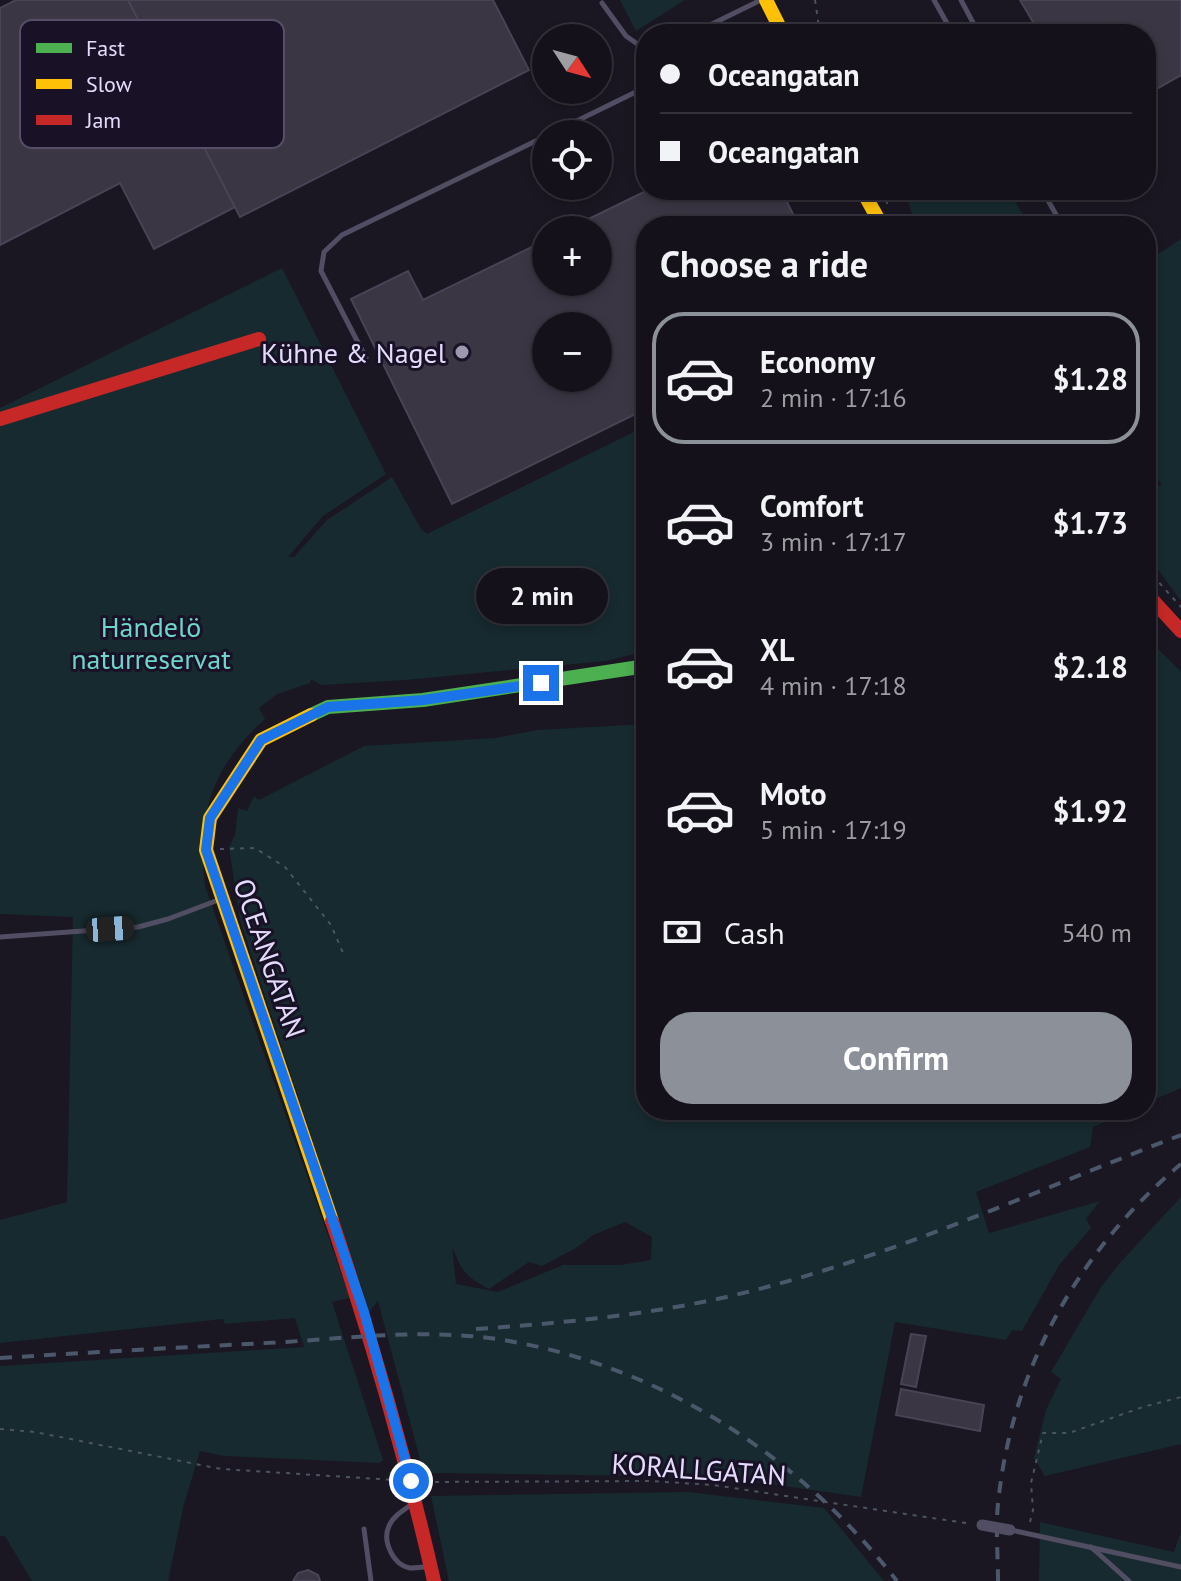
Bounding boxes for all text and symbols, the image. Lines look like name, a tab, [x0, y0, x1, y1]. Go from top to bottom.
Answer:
legend	[20, 20, 284, 148]
north arrow	[532, 24, 612, 104]
map controls	[532, 24, 612, 392]
text: Fast	[86, 34, 126, 62]
text: Oceangatan	[708, 55, 860, 94]
text: Slow	[86, 70, 132, 98]
text: Jam	[85, 106, 121, 134]
button: locate	[532, 120, 612, 200]
text: Oceangatan	[708, 132, 860, 171]
button: +	[532, 216, 612, 296]
text: Choose a ride	[660, 240, 868, 287]
button: −	[532, 312, 612, 392]
place label: Kühne & Nagel	[261, 334, 446, 371]
icon: car	[664, 342, 736, 414]
text: Economy	[760, 342, 875, 381]
marker: Kühne & Nagel	[453, 343, 471, 361]
text: $1.28	[1053, 359, 1128, 398]
text: 2 min · 17:16	[760, 381, 907, 414]
icon: car	[664, 486, 736, 558]
text: Comfort	[760, 486, 863, 525]
text: $1.73	[1053, 503, 1128, 542]
text: 3 min · 17:17	[760, 525, 907, 558]
callout: 2 min	[475, 567, 607, 623]
text: 2 min	[510, 579, 574, 612]
park label: Händelö naturreservat	[71, 608, 231, 677]
icon: car	[664, 630, 736, 702]
text: XL	[760, 630, 794, 669]
text: $2.18	[1053, 647, 1128, 686]
route end	[523, 665, 559, 701]
text: 4 min · 17:18	[760, 669, 907, 702]
icon: car	[664, 774, 736, 846]
text: Moto	[760, 774, 827, 813]
text: $1.92	[1053, 791, 1128, 830]
text: 5 min · 17:19	[760, 813, 907, 846]
street label: OCEANGATAN	[226, 874, 314, 1042]
icon: cash	[660, 910, 704, 954]
text: Cash	[724, 913, 785, 952]
car	[85, 915, 135, 943]
text: 540 m	[1061, 916, 1132, 949]
button: Confirm	[660, 1012, 1132, 1104]
street label: KORALLGATAN	[611, 1444, 787, 1494]
route start	[393, 1463, 429, 1499]

